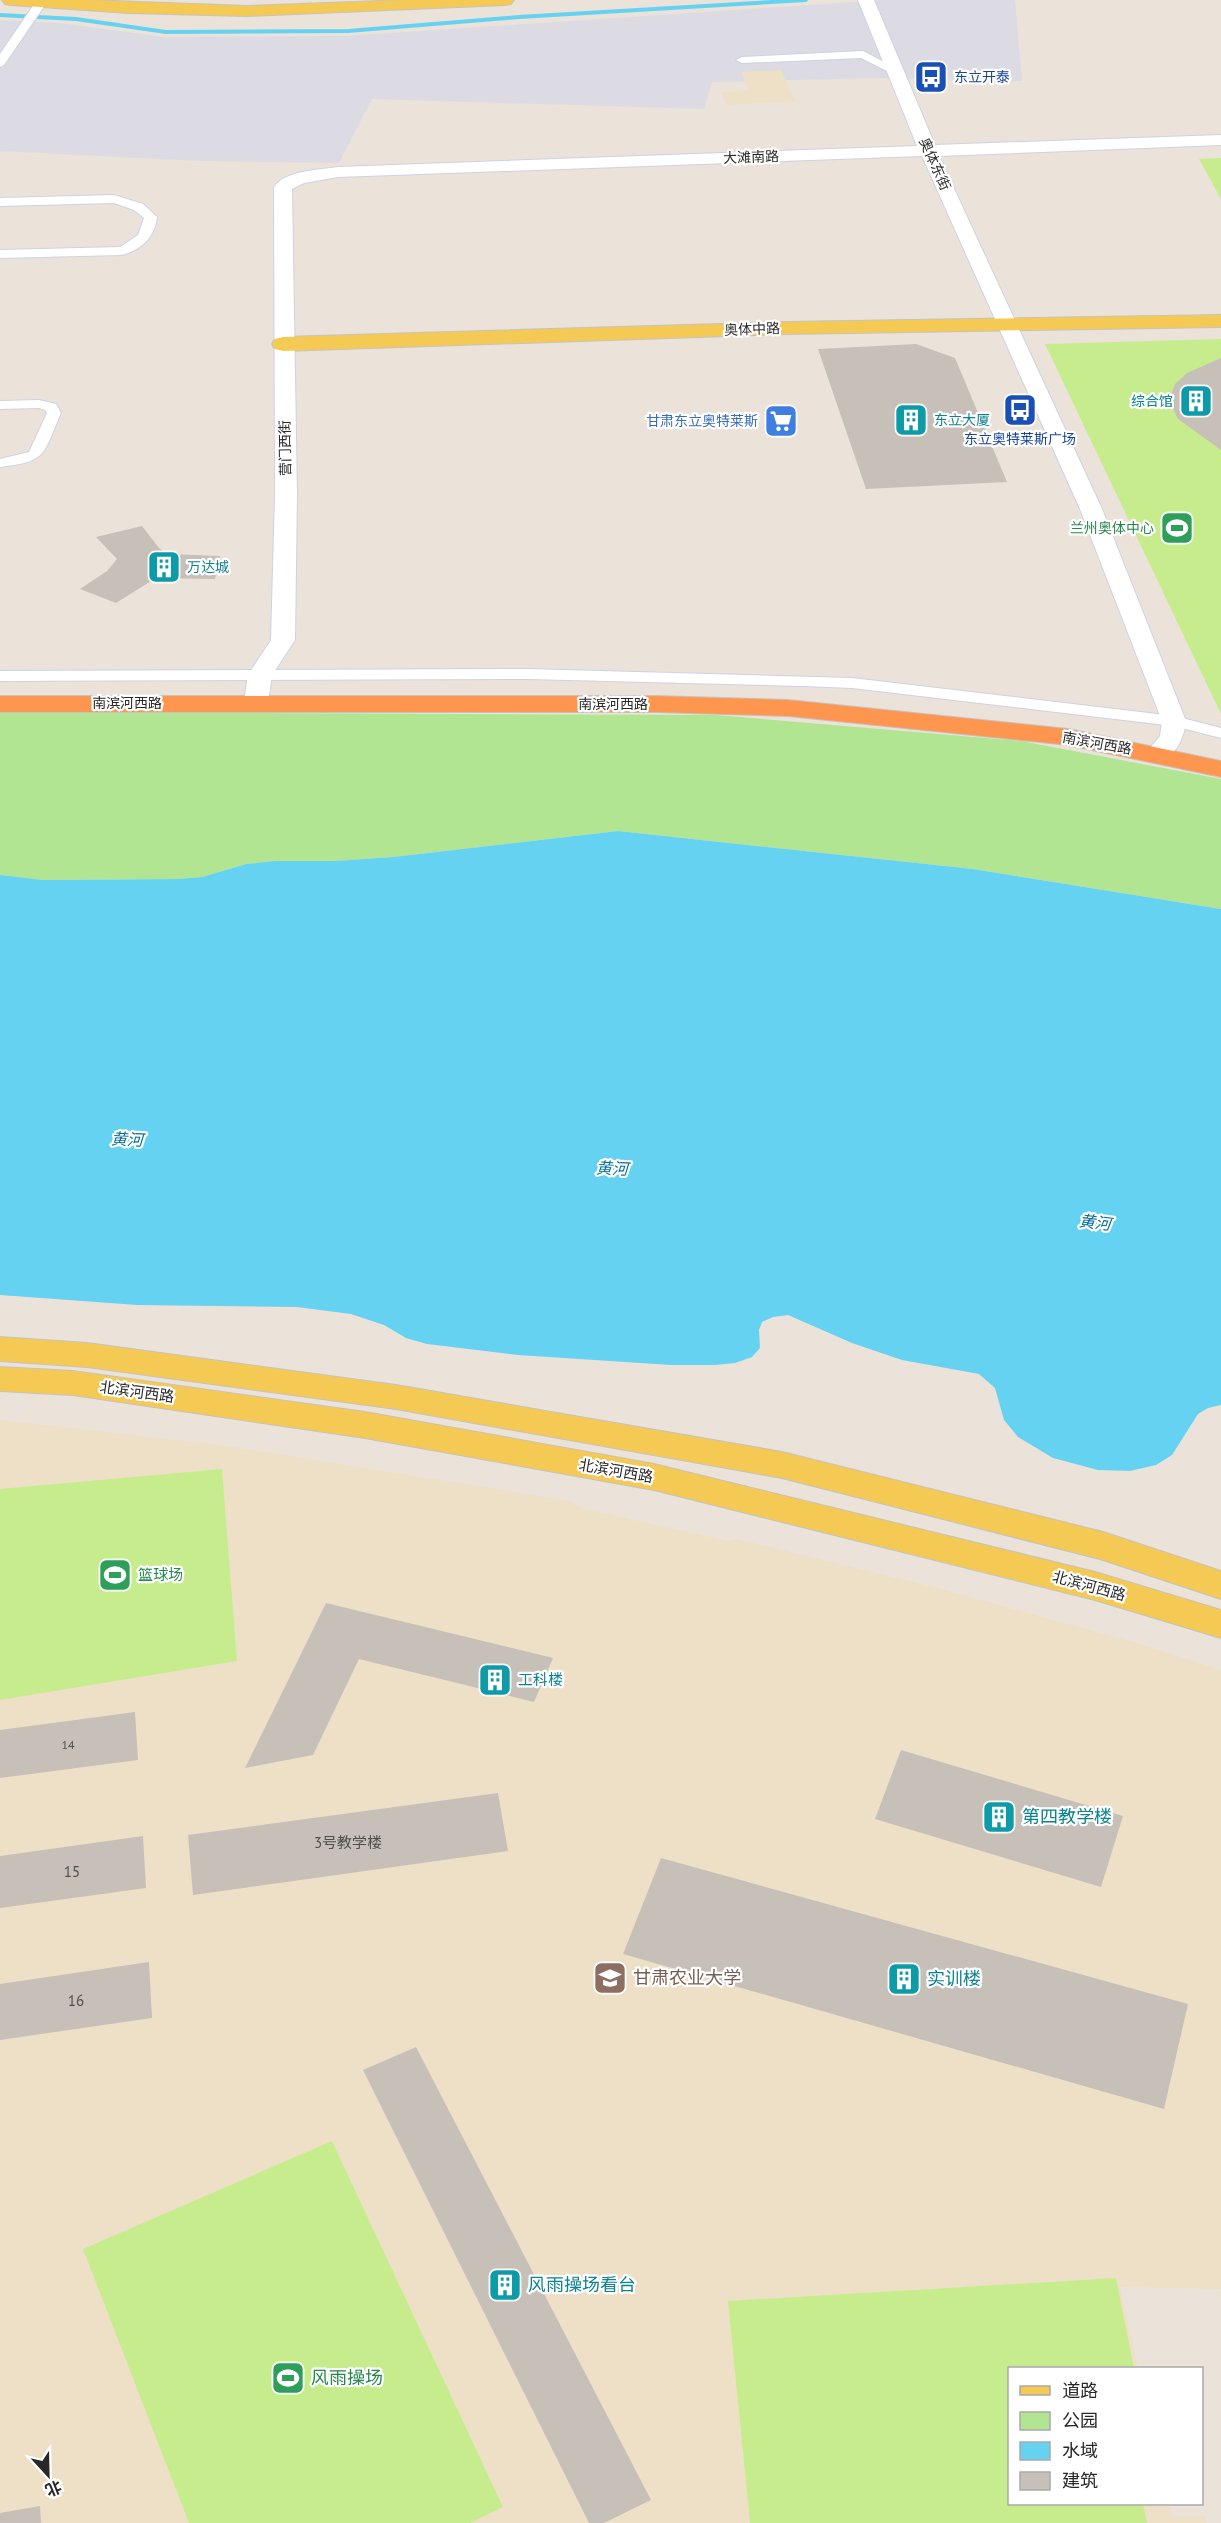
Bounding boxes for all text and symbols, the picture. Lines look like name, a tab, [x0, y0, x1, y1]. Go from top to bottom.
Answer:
bus stop icon: 东立开泰	[913, 59, 949, 95]
place label: 东立开泰	[954, 68, 1010, 86]
street label: 奥体东街	[915, 135, 955, 193]
street label: 大滩南路	[723, 147, 779, 167]
street label: 奥体中路	[724, 319, 780, 339]
building icon: 综合馆	[1178, 383, 1214, 419]
bus stop icon: 东立奥特莱斯广场	[1002, 392, 1038, 428]
place label: 综合馆	[1131, 392, 1173, 410]
building icon: 东立大厦	[893, 402, 929, 438]
supermarket icon: 甘肃东立奥特莱斯	[763, 403, 799, 439]
place label: 东立大厦	[934, 411, 990, 429]
place label: 甘肃东立奥特莱斯	[646, 412, 758, 430]
street label: 营门西街	[276, 420, 294, 476]
place label: 东立奥特莱斯广场	[964, 430, 1076, 448]
sports icon: 兰州奥体中心	[1159, 510, 1195, 546]
place label: 兰州奥体中心	[1070, 519, 1154, 537]
building icon: 万达城	[146, 549, 182, 585]
place label: 万达城	[187, 558, 229, 576]
street label: 南滨河西路	[92, 694, 162, 712]
street label: 南滨河西路	[578, 695, 648, 713]
street label: 南滨河西路	[1061, 728, 1133, 758]
water label: 黄河	[110, 1128, 146, 1150]
water label: 黄河	[595, 1157, 631, 1179]
water label: 黄河	[1078, 1210, 1115, 1234]
street label: 北滨河西路	[99, 1377, 176, 1406]
street label: 北滨河西路	[577, 1455, 655, 1486]
sports icon: 篮球场	[97, 1557, 133, 1593]
place label: 篮球场	[138, 1565, 183, 1584]
street label: 北滨河西路	[1050, 1567, 1128, 1604]
building icon: 工科楼	[477, 1662, 513, 1698]
place label: 工科楼	[518, 1670, 563, 1689]
house number: 14	[61, 1737, 75, 1752]
building icon: 第四教学楼	[981, 1799, 1017, 1835]
place label: 第四教学楼	[1022, 1805, 1112, 1828]
house number: 3号教学楼	[314, 1833, 382, 1852]
house number: 15	[64, 1862, 80, 1881]
school or university icon: 甘肃农业大学	[592, 1960, 628, 1996]
building icon: 实训楼	[886, 1961, 922, 1997]
place label: 甘肃农业大学	[633, 1966, 741, 1989]
place label: 实训楼	[927, 1967, 981, 1990]
house number: 16	[68, 1991, 84, 2010]
building icon: 风雨操场看台	[487, 2267, 523, 2303]
place label: 风雨操场看台	[528, 2273, 636, 2296]
sports icon: 风雨操场	[270, 2360, 306, 2396]
place label: 风雨操场	[311, 2366, 383, 2389]
legend	[1008, 2367, 1203, 2505]
text: 道路	[1062, 2379, 1098, 2402]
text: 公园	[1062, 2409, 1098, 2432]
text: 水域	[1062, 2439, 1098, 2462]
north arrow	[18, 2445, 78, 2505]
text: 建筑	[1062, 2469, 1098, 2492]
text: 北	[42, 2477, 65, 2501]

